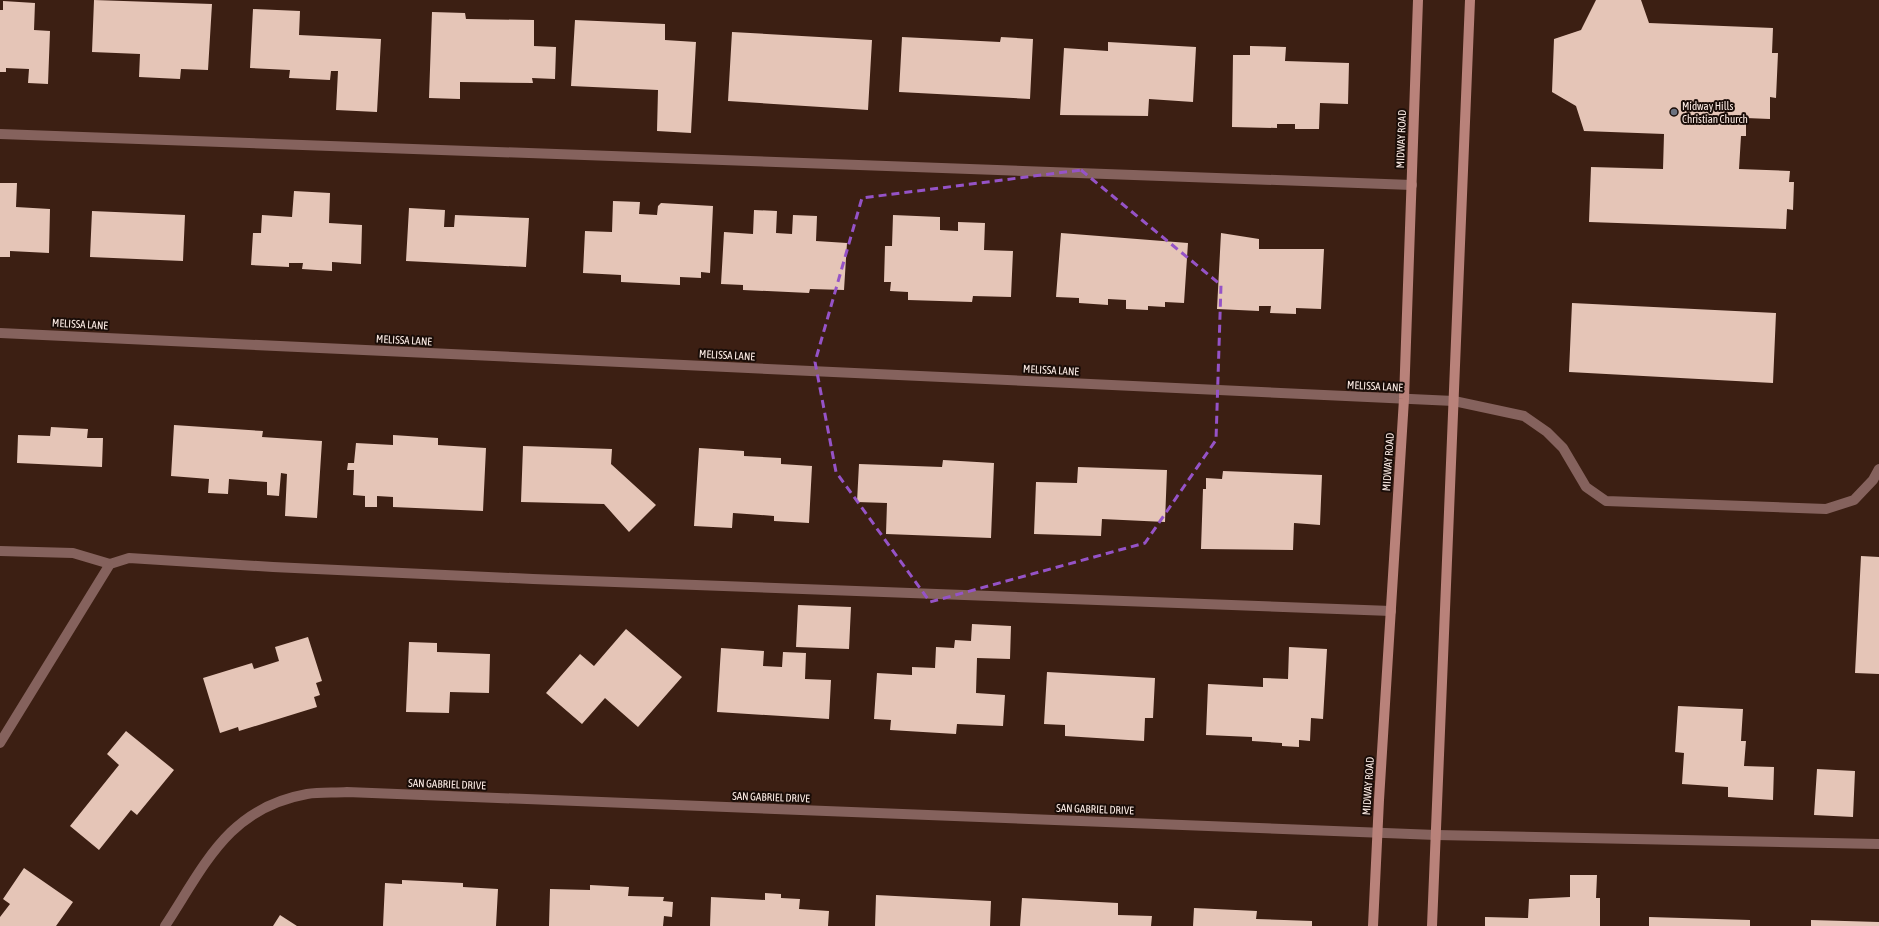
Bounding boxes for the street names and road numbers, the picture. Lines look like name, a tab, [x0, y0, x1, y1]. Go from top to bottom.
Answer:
street label: MIDWAY ROAD	[1394, 110, 1408, 168]
street label: MELISSA LANE	[52, 317, 109, 331]
street label: MELISSA LANE	[376, 333, 433, 347]
street label: MELISSA LANE	[699, 348, 756, 362]
street label: MELISSA LANE	[1023, 363, 1080, 377]
street label: MELISSA LANE	[1347, 379, 1404, 393]
street label: MIDWAY ROAD	[1380, 432, 1396, 492]
street label: MIDWAY ROAD	[1360, 756, 1376, 816]
street label: SAN GABRIEL DRIVE	[408, 777, 486, 791]
street label: SAN GABRIEL DRIVE	[732, 790, 810, 804]
street label: SAN GABRIEL DRIVE	[1056, 802, 1134, 816]

